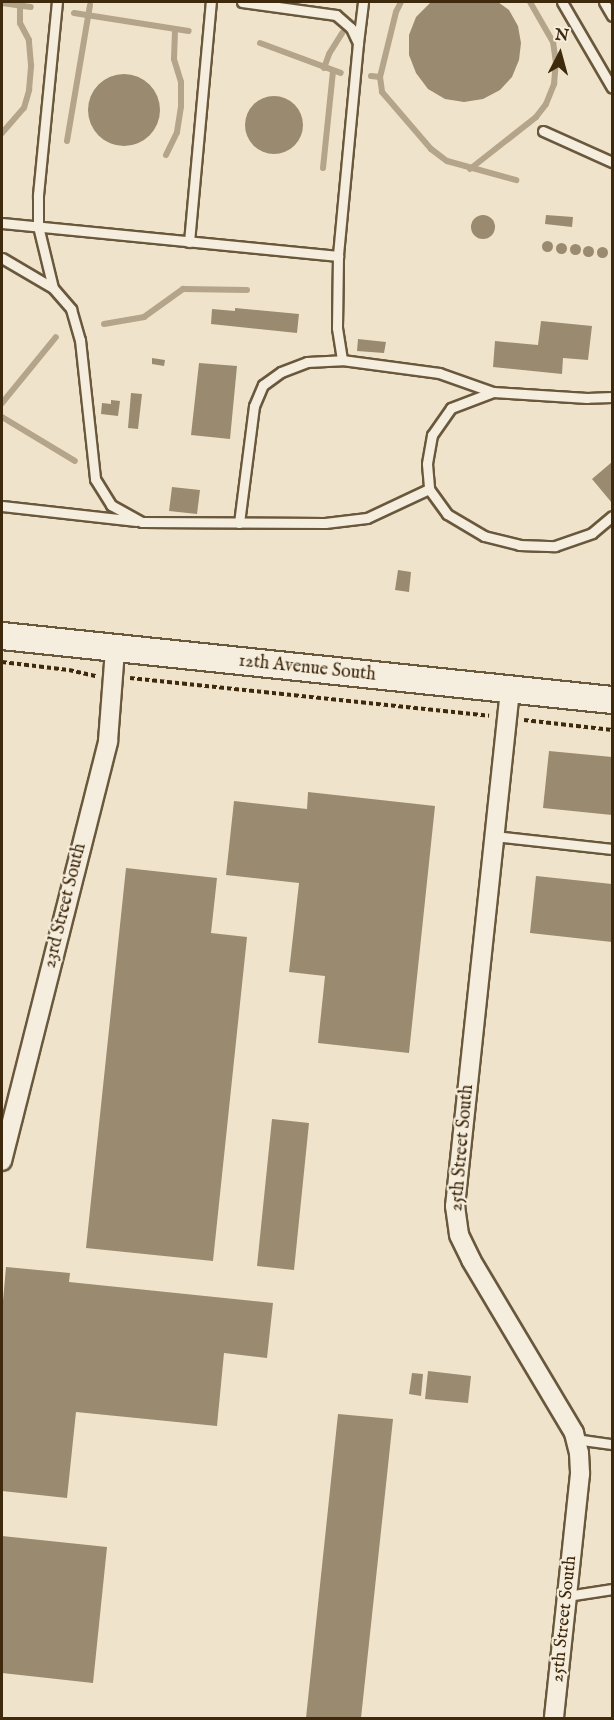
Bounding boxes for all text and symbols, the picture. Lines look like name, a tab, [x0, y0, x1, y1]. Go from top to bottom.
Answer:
north arrow	[530, 24, 590, 84]
text: N	[554, 25, 570, 47]
street label: 12th Avenue South	[237, 651, 377, 687]
street label: 23rd Street South	[40, 841, 92, 971]
street label: 25th Street South	[447, 1084, 479, 1212]
street label: 25th Street South	[548, 1555, 582, 1683]

